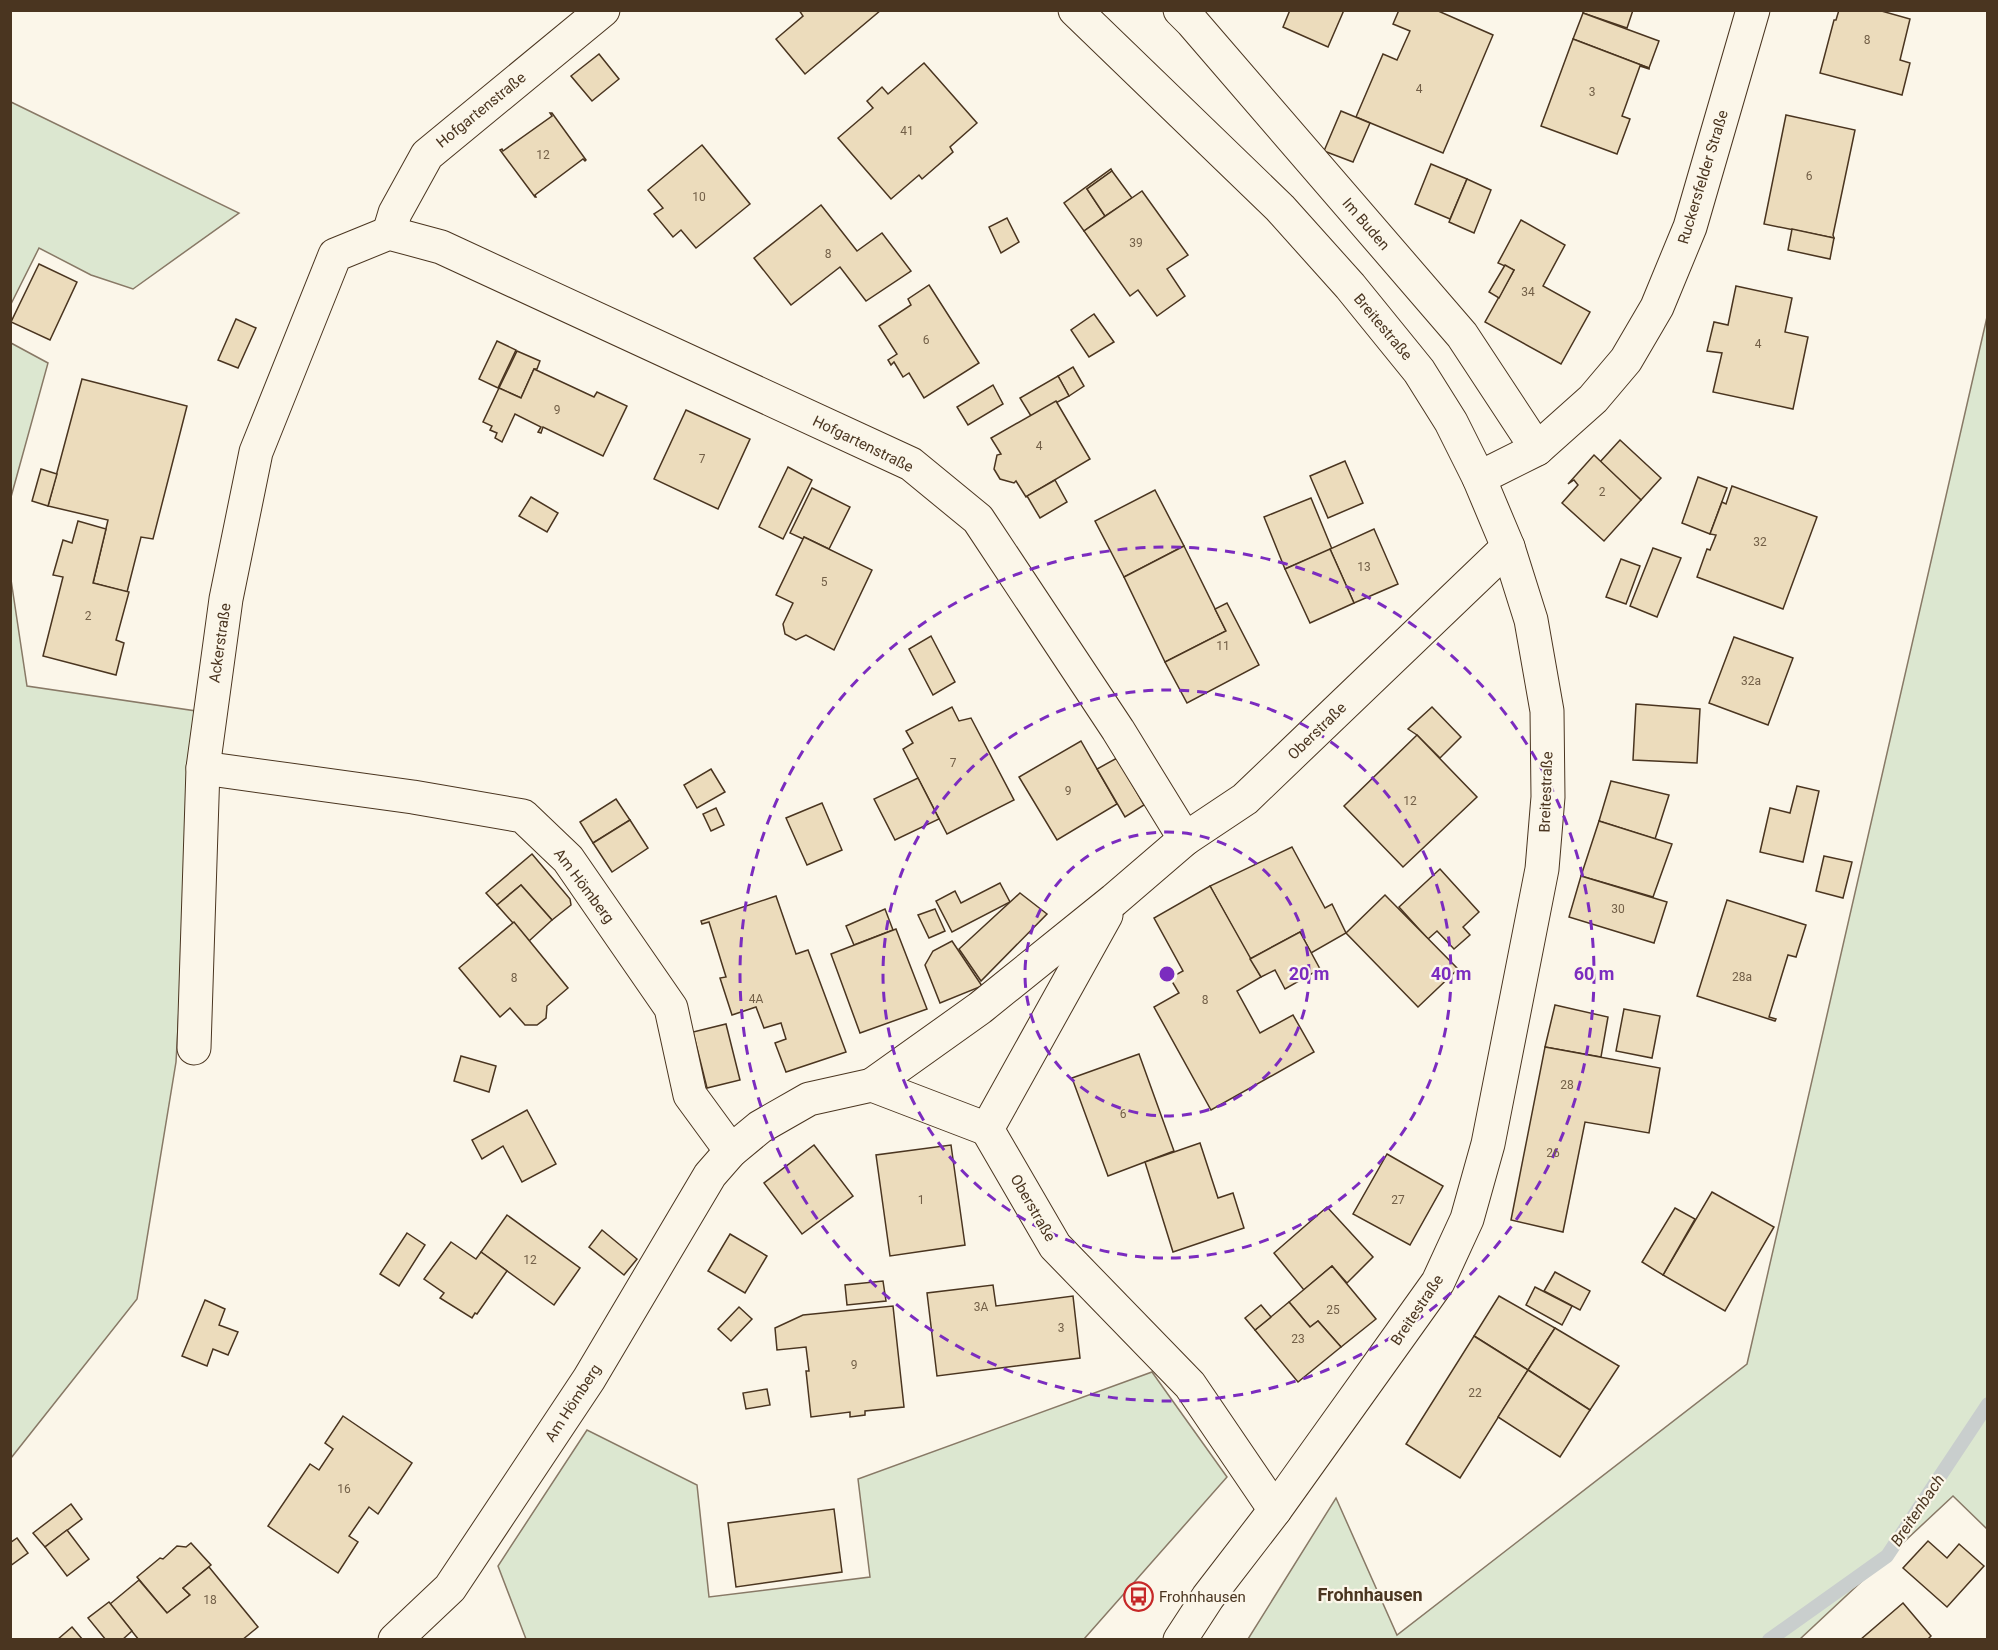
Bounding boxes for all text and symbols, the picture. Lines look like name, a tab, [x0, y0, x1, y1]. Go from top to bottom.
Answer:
house number: 8	[1864, 33, 1871, 47]
street label: Hofgartenstraße	[433, 68, 529, 152]
house number: 4	[1416, 82, 1423, 96]
house number: 3	[1589, 85, 1595, 99]
street label: Ruckersfelder Straße	[1674, 108, 1732, 246]
house number: 41	[900, 124, 914, 138]
house number: 12	[536, 148, 550, 162]
house number: 6	[1806, 169, 1813, 183]
house number: 10	[692, 190, 706, 204]
street label: Im Buden	[1338, 194, 1394, 254]
house number: 39	[1129, 236, 1143, 250]
house number: 8	[825, 247, 832, 261]
house number: 34	[1521, 285, 1535, 299]
street label: Breitestraße	[1350, 290, 1416, 364]
house number: 6	[923, 333, 930, 347]
house number: 4	[1755, 337, 1762, 351]
house number: 9	[554, 403, 560, 417]
street label: Hofgartenstraße	[810, 412, 916, 476]
house number: 4	[1036, 439, 1043, 453]
house number: 7	[699, 452, 706, 466]
house number: 2	[1599, 485, 1606, 499]
house number: 32	[1753, 535, 1767, 549]
house number: 13	[1357, 560, 1371, 574]
house number: 5	[821, 575, 828, 589]
street label: Ackerstraße	[205, 602, 235, 684]
house number: 2	[85, 609, 92, 623]
house number: 11	[1216, 639, 1230, 653]
house number: 32a	[1741, 674, 1761, 688]
street label: Oberstraße	[1284, 699, 1350, 763]
street label: Breitestraße	[1536, 751, 1556, 833]
house number: 7	[950, 756, 957, 770]
house number: 9	[1065, 784, 1071, 798]
house number: 12	[1403, 794, 1417, 808]
street label: Am Hömberg	[550, 845, 618, 927]
house number: 30	[1611, 902, 1625, 916]
text: 20 m	[1289, 963, 1329, 984]
text: 40 m	[1431, 963, 1471, 984]
text: 60 m	[1574, 963, 1614, 984]
centre of rings	[1157, 964, 1177, 984]
house number: 28a	[1732, 970, 1752, 984]
house number: 8	[511, 971, 518, 985]
house number: 4A	[749, 992, 763, 1006]
house number: 8	[1202, 993, 1209, 1007]
house number: 28	[1560, 1078, 1574, 1092]
house number: 6	[1120, 1107, 1127, 1121]
house number: 26	[1546, 1146, 1560, 1160]
street label: Oberstraße	[1007, 1171, 1059, 1245]
house number: 1	[918, 1193, 924, 1207]
house number: 27	[1391, 1193, 1405, 1207]
house number: 12	[523, 1253, 537, 1267]
street label: Breitestraße	[1387, 1271, 1447, 1349]
house number: 3A	[974, 1300, 988, 1314]
house number: 25	[1326, 1303, 1340, 1317]
house number: 3	[1058, 1321, 1064, 1335]
house number: 23	[1291, 1332, 1305, 1346]
house number: 9	[851, 1358, 857, 1372]
street label: Am Hömberg	[541, 1361, 605, 1445]
house number: 22	[1468, 1386, 1482, 1400]
water label: Breitenbach	[1886, 1471, 1948, 1550]
house number: 16	[337, 1482, 351, 1496]
bus stop icon: Frohnhausen	[1122, 1581, 1154, 1613]
district label: Frohnhausen	[1317, 1584, 1423, 1605]
place label: Frohnhausen	[1159, 1588, 1246, 1606]
house number: 18	[203, 1593, 217, 1607]

